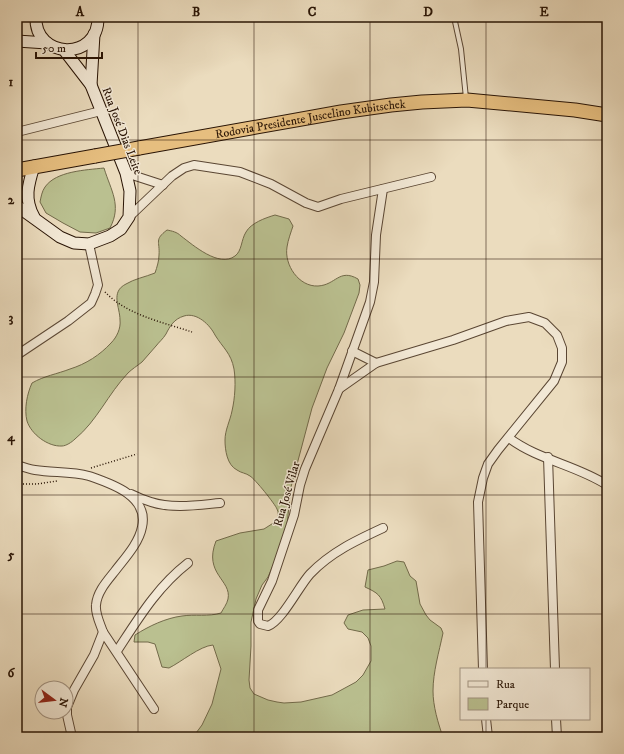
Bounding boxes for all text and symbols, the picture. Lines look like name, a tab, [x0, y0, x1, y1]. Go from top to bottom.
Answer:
text: A	[75, 4, 85, 20]
text: B	[192, 4, 200, 20]
text: C	[308, 4, 317, 20]
text: D	[423, 4, 433, 20]
text: E	[539, 4, 549, 20]
scale bar	[36, 34, 102, 60]
text: 50 m	[42, 41, 66, 56]
text: 1	[9, 74, 14, 90]
street label: Rua José Dias Leite	[98, 85, 146, 177]
street label: Rodovia Presidente Juscelino Kubitschek	[214, 96, 406, 142]
text: 2	[8, 192, 15, 208]
text: 3	[9, 310, 14, 326]
text: 4	[6, 429, 15, 446]
street label: Rua José Vilar	[271, 459, 304, 528]
text: 5	[7, 547, 15, 563]
text: 6	[8, 665, 16, 681]
legend	[460, 668, 590, 720]
text: Rua	[496, 677, 516, 692]
north arrow	[34, 680, 74, 720]
text: N	[55, 696, 71, 709]
text: Parque	[496, 697, 529, 712]

